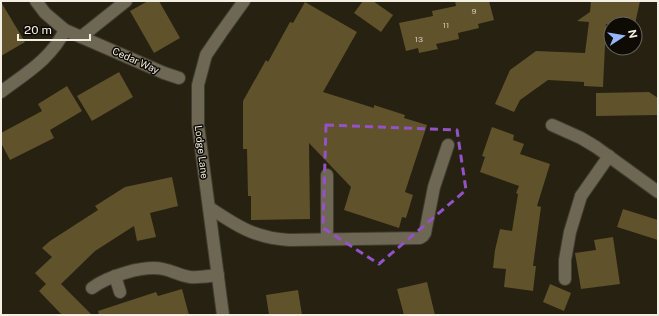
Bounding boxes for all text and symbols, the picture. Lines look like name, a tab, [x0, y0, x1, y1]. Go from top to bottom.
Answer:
house number: 9	[472, 6, 477, 16]
scale bar	[18, 16, 90, 42]
north arrow	[603, 16, 643, 56]
house number: 11	[443, 20, 449, 30]
text: 20 m	[24, 23, 52, 37]
text: N	[626, 28, 640, 39]
house number: 13	[415, 34, 423, 44]
street label: Cedar Way	[111, 44, 162, 76]
street label: Lodge Lane	[193, 125, 211, 180]

